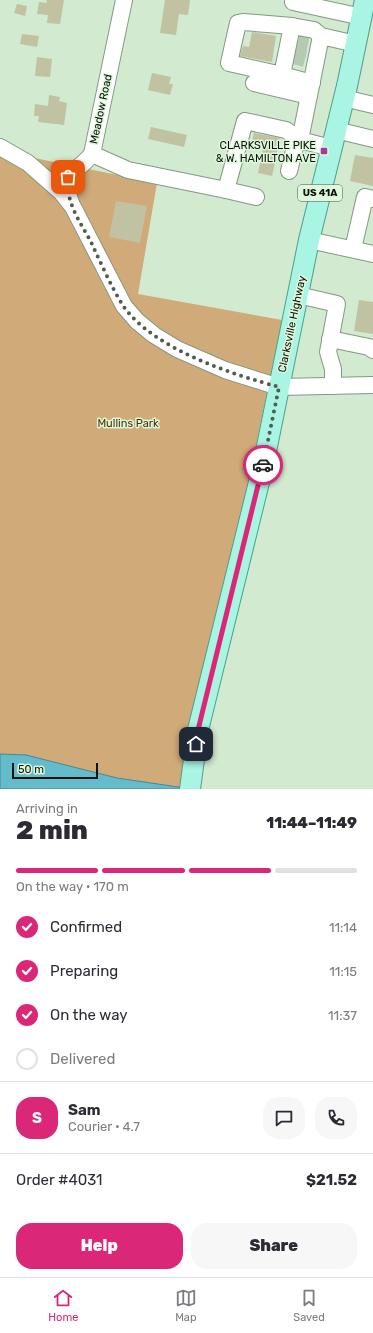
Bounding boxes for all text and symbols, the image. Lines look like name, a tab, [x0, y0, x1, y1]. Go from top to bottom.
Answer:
street label: Meadow Road	[87, 73, 115, 145]
place label: CLARKSVILLE PIKE & W. HAMILTON AVE	[216, 139, 316, 165]
marker: CLARKSVILLE PIKE & W. HAMILTON AVE	[319, 146, 329, 156]
pin	[51, 160, 85, 194]
icon: bag	[57, 166, 79, 188]
road number: US 41A	[298, 185, 342, 201]
street label: Clarksville Highway	[275, 274, 309, 374]
park label: Mullins Park	[97, 417, 159, 430]
courier	[243, 445, 283, 485]
icon: car	[252, 454, 274, 476]
pin	[179, 727, 213, 761]
icon: home	[185, 733, 207, 755]
scale bar	[12, 761, 98, 780]
text: 50 m	[18, 763, 44, 776]
text: Arriving in	[16, 801, 78, 816]
text: 11:44–11:49	[266, 814, 357, 832]
text: 2 min	[16, 815, 88, 846]
text: On the way · 170 m	[16, 879, 129, 894]
icon: check	[16, 916, 38, 938]
text: Confirmed	[50, 918, 122, 936]
text: 11:14	[329, 920, 357, 935]
icon: check	[16, 960, 38, 982]
text: Preparing	[50, 962, 118, 980]
text: 11:15	[329, 964, 357, 979]
icon: check	[16, 1004, 38, 1026]
text: On the way	[50, 1006, 128, 1024]
text: 11:37	[328, 1008, 357, 1023]
text: Delivered	[50, 1050, 115, 1068]
button: chat	[263, 1097, 305, 1139]
button: phone	[315, 1097, 357, 1139]
text: Sam	[68, 1101, 101, 1119]
text: S	[32, 1109, 42, 1127]
text: Courier · 4.7	[68, 1119, 140, 1134]
text: Order #4031	[16, 1171, 103, 1189]
text: $21.52	[306, 1171, 357, 1189]
button: Help	[16, 1223, 183, 1269]
button: Share	[191, 1223, 357, 1269]
tab: Home	[48, 1287, 78, 1324]
tab: Map	[175, 1287, 197, 1324]
tab: Saved	[293, 1287, 325, 1324]

